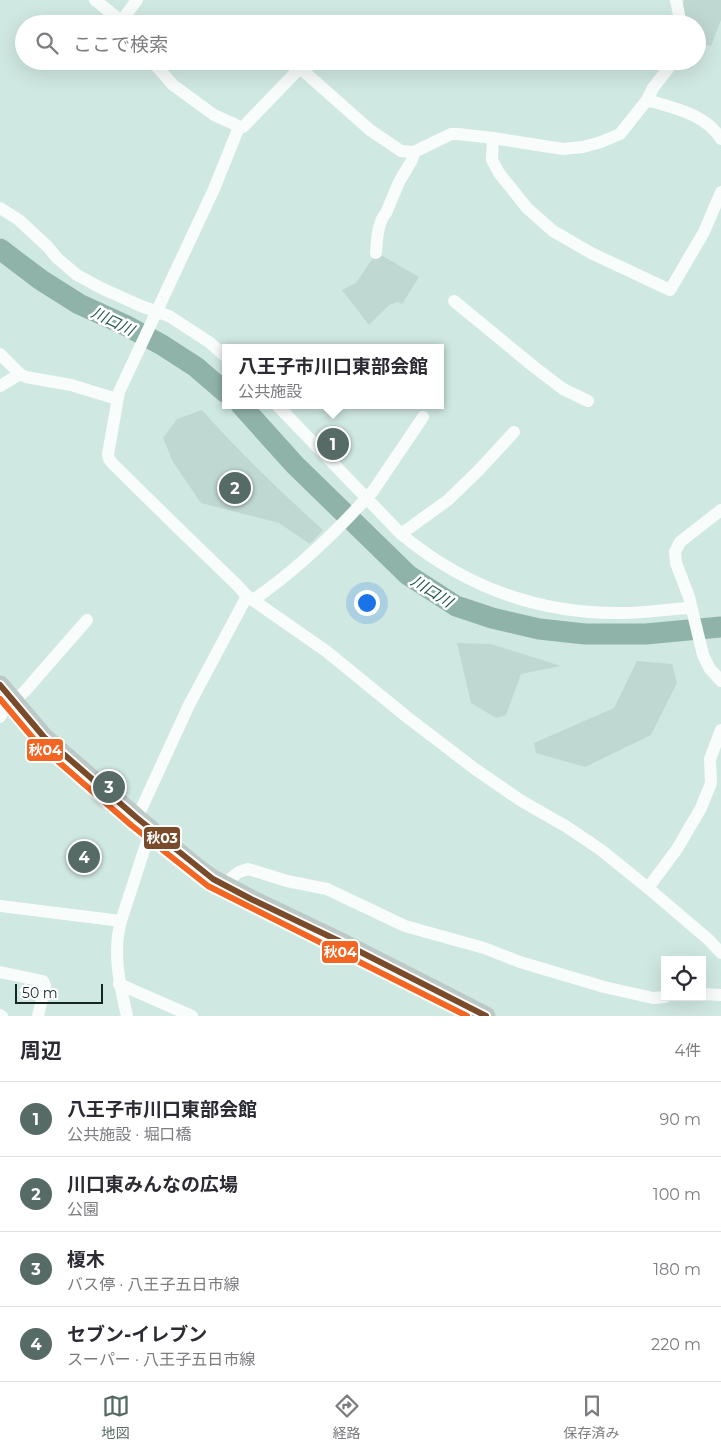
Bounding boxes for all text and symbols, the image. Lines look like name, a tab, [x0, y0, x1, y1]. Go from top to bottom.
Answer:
search box	[15, 15, 706, 70]
icon: search	[33, 29, 61, 57]
text: ここで検索	[73, 33, 168, 56]
water label: 川口川	[89, 303, 139, 340]
popup	[222, 344, 444, 409]
text: 八王子市川口東部会館	[238, 355, 428, 378]
text: 公共施設	[238, 382, 302, 401]
pin: 1	[317, 425, 349, 463]
pin: 2	[219, 469, 251, 507]
water label: 川口川	[408, 571, 458, 612]
your location	[354, 590, 380, 616]
line badge: 秋04	[26, 738, 64, 762]
text: 秋04	[28, 741, 62, 759]
pin: 3	[93, 768, 125, 806]
line badge: 秋03	[143, 826, 181, 850]
text: 秋03	[146, 829, 178, 847]
pin: 4	[68, 838, 100, 876]
line badge: 秋04	[321, 940, 359, 964]
text: 秋04	[323, 943, 357, 961]
map controls	[661, 956, 706, 1001]
button: locate	[661, 956, 706, 1001]
scale bar	[15, 981, 102, 1004]
text: 50 m	[22, 984, 58, 1002]
text: 周辺	[20, 1038, 62, 1063]
text: 4件	[674, 1041, 701, 1060]
text: 八王子市川口東部会館	[67, 1098, 257, 1121]
text: 1	[33, 1110, 39, 1129]
text: 90 m	[659, 1110, 701, 1129]
text: 公共施設 · 堀口橋	[67, 1125, 191, 1144]
text: 川口東みんなの広場	[67, 1173, 238, 1196]
text: 2	[31, 1185, 41, 1204]
text: 100 m	[653, 1185, 701, 1204]
text: 公園	[67, 1200, 99, 1219]
text: 榎木	[67, 1248, 105, 1271]
text: 3	[31, 1260, 41, 1279]
text: 180 m	[653, 1260, 701, 1279]
text: バス停 · 八王子五日市線	[67, 1275, 239, 1294]
text: セブン-イレブン	[67, 1323, 207, 1346]
text: 4	[30, 1335, 42, 1354]
text: 220 m	[651, 1335, 701, 1354]
text: スーパー · 八王子五日市線	[67, 1350, 255, 1369]
tab: 地図	[102, 1392, 130, 1442]
tab: 経路	[333, 1392, 361, 1442]
tab: 保存済み	[564, 1392, 620, 1442]

